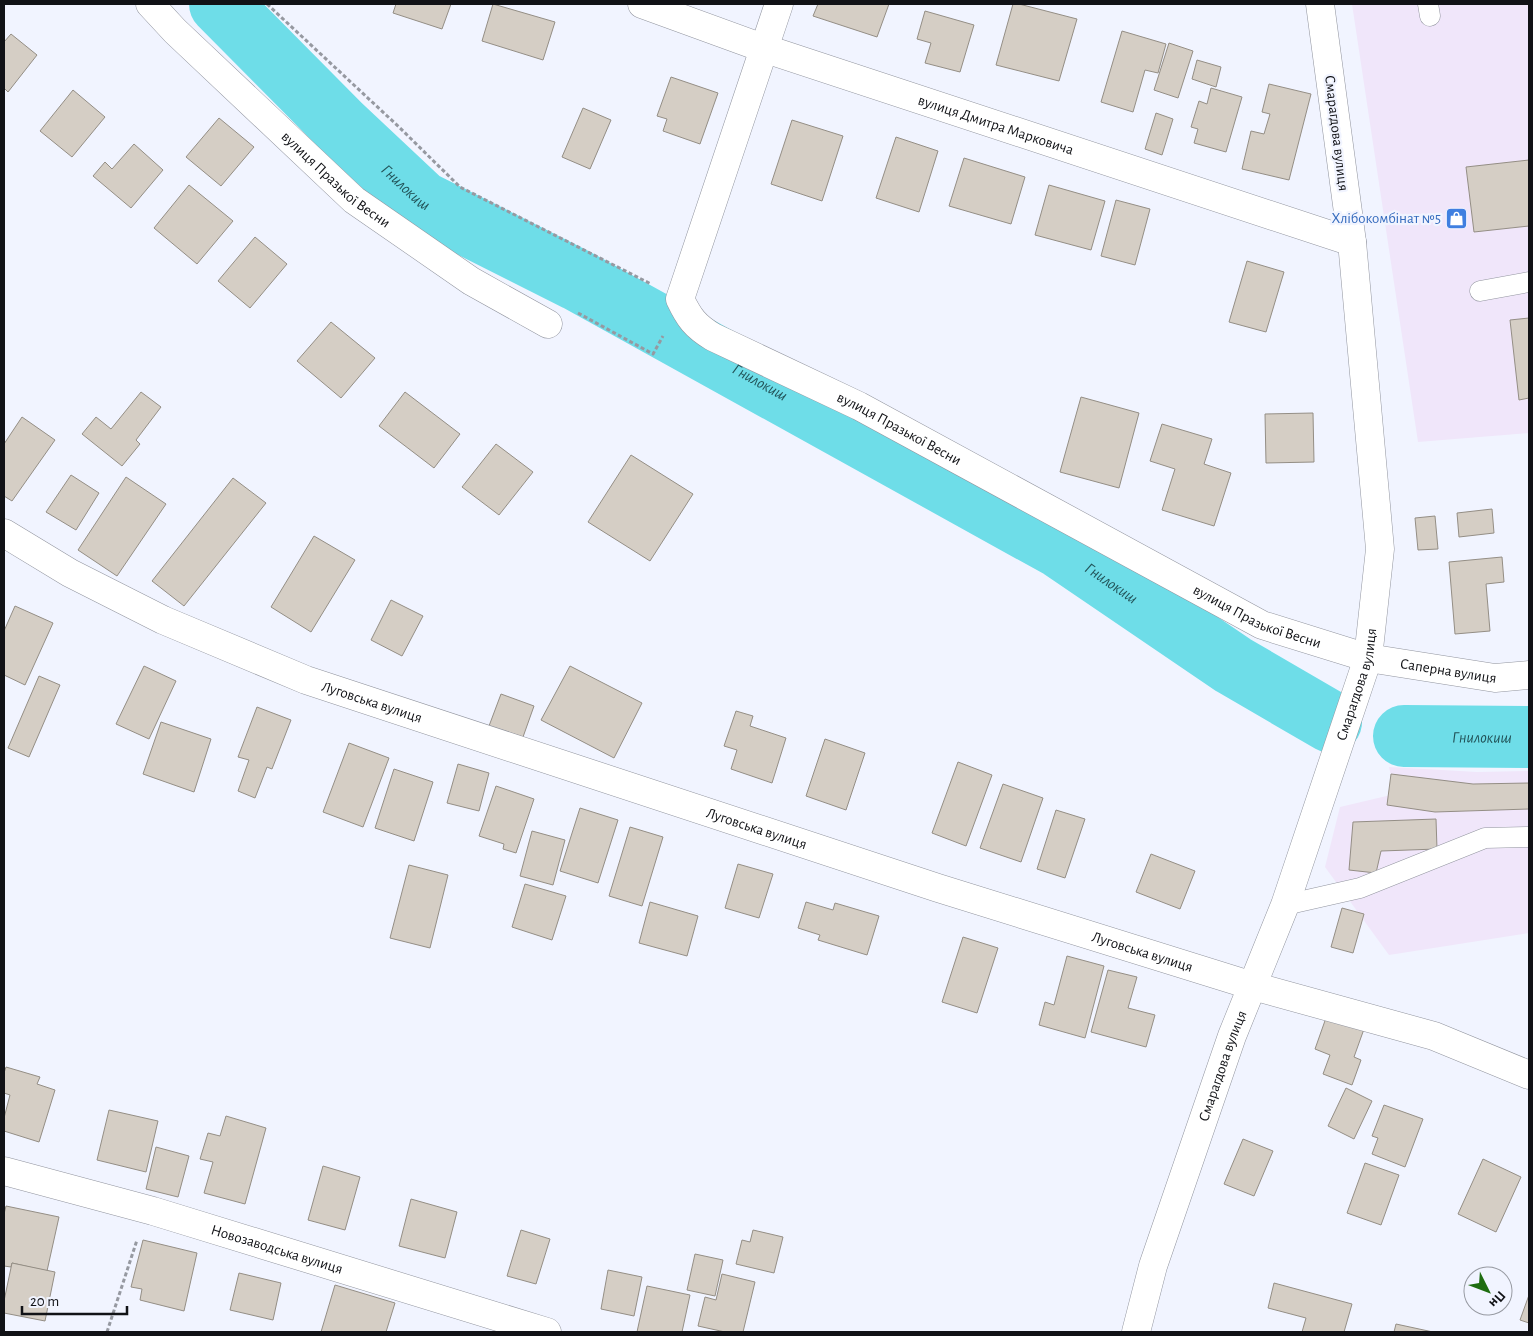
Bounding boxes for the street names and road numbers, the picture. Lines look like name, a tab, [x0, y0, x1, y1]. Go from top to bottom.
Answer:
street label: Смарагдова вулиця	[1322, 74, 1351, 192]
street label: вулиця Дмитра Марковича	[916, 93, 1076, 158]
street label: вулиця Празької Весни	[279, 129, 393, 231]
street label: вулиця Празької Весни	[835, 390, 964, 468]
street label: вулиця Празької Весни	[1191, 582, 1323, 651]
street label: Смарагдова вулиця	[1334, 627, 1379, 743]
street label: Саперна вулиця	[1399, 656, 1498, 686]
street label: Луговська вулиця	[320, 679, 424, 726]
street label: Луговська вулиця	[705, 805, 809, 852]
street label: Луговська вулиця	[1090, 929, 1195, 975]
street label: Смарагдова вулиця	[1196, 1008, 1250, 1123]
street label: Новозаводська вулиця	[209, 1222, 344, 1277]

